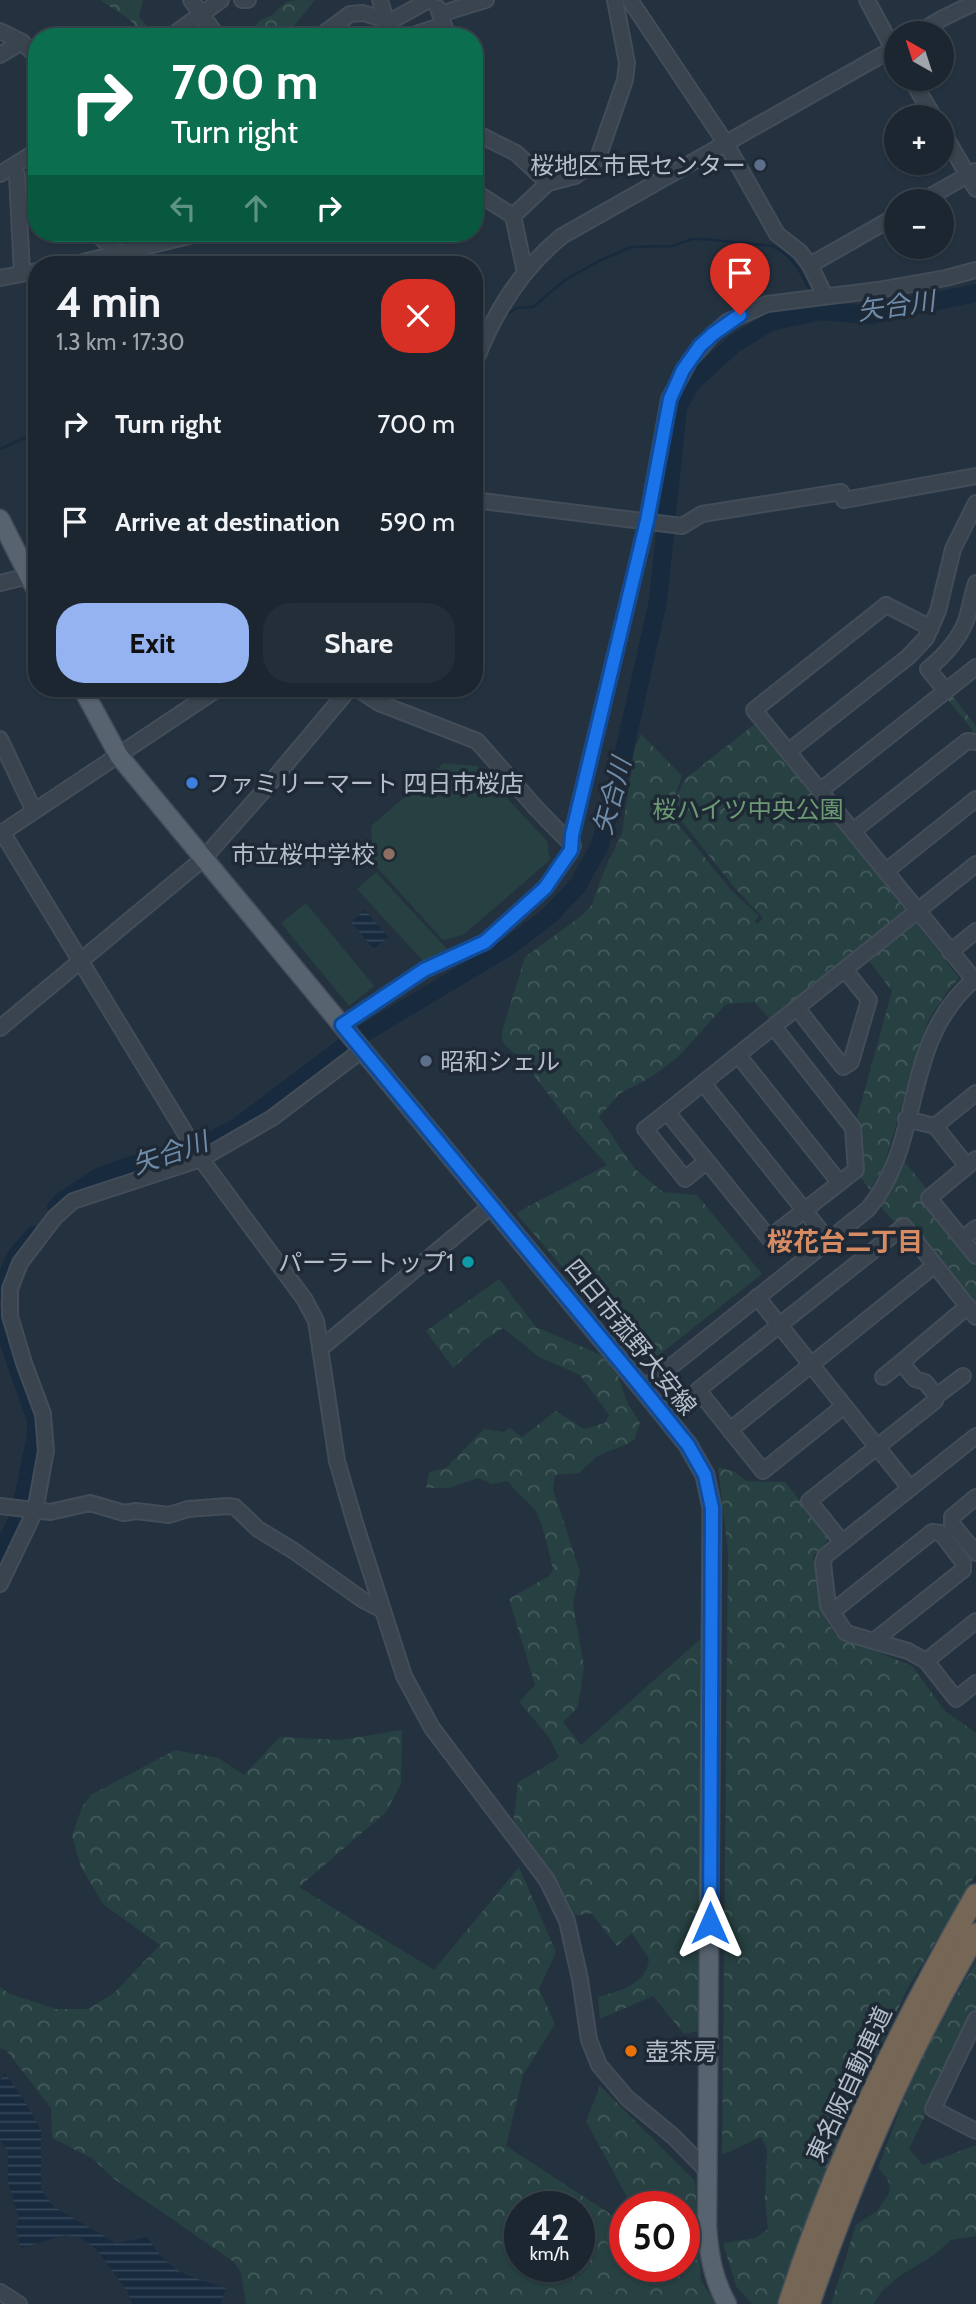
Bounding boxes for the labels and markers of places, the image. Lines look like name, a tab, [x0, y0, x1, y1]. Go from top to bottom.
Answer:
place label: 桜地区市民センター	[530, 151, 746, 180]
marker: 桜地区市民センター	[752, 157, 768, 173]
pin	[710, 243, 770, 315]
place label: ファミリーマート 四日市桜店	[206, 769, 523, 798]
marker: ファミリーマート 四日市桜店	[184, 775, 200, 791]
place label: 市立桜中学校	[231, 840, 375, 869]
marker: 市立桜中学校	[381, 846, 397, 862]
place label: 昭和シェル	[440, 1047, 560, 1076]
marker: 昭和シェル	[418, 1053, 434, 1069]
place label: パーラートップ1	[278, 1248, 454, 1277]
marker: パーラートップ1	[460, 1254, 476, 1270]
place label: 壺茶房	[645, 2037, 717, 2066]
marker: 壺茶房	[623, 2043, 639, 2059]

